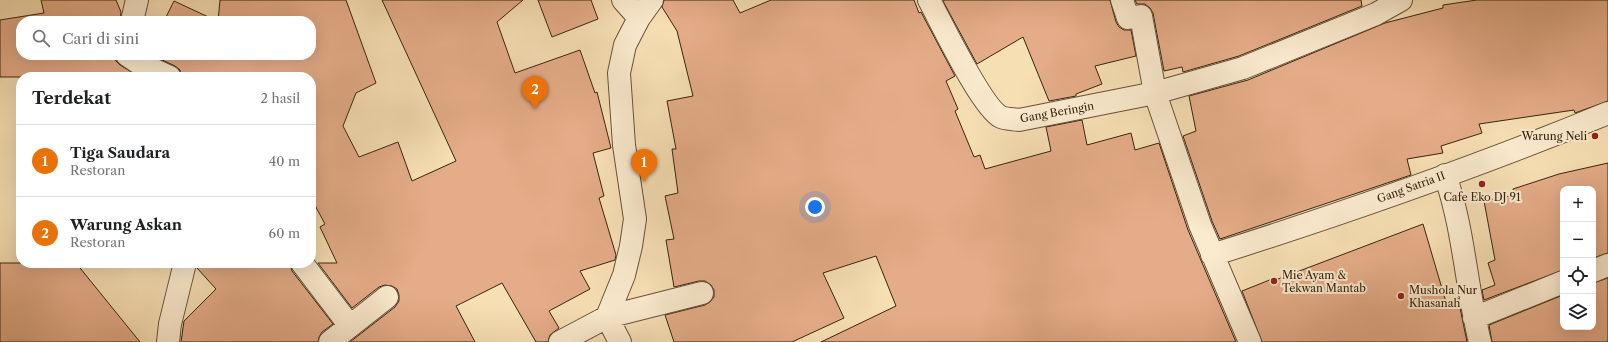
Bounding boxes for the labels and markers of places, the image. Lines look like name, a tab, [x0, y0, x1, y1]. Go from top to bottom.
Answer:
pin: 2	[522, 76, 548, 109]
place label: Warung Neli	[1521, 129, 1588, 143]
marker: Warung Neli	[1590, 131, 1600, 141]
pin: 1	[631, 149, 657, 182]
marker: Cafe Eko DJ 91	[1477, 179, 1487, 189]
place label: Cafe Eko DJ 91	[1443, 190, 1521, 204]
place label: Mie Ayam & Tekwan Mantab	[1282, 268, 1366, 295]
marker: Mie Ayam & Tekwan Mantab	[1269, 276, 1279, 286]
place label: Mushola Nur Khasanah	[1409, 283, 1478, 310]
marker: Mushola Nur Khasanah	[1396, 291, 1406, 301]

